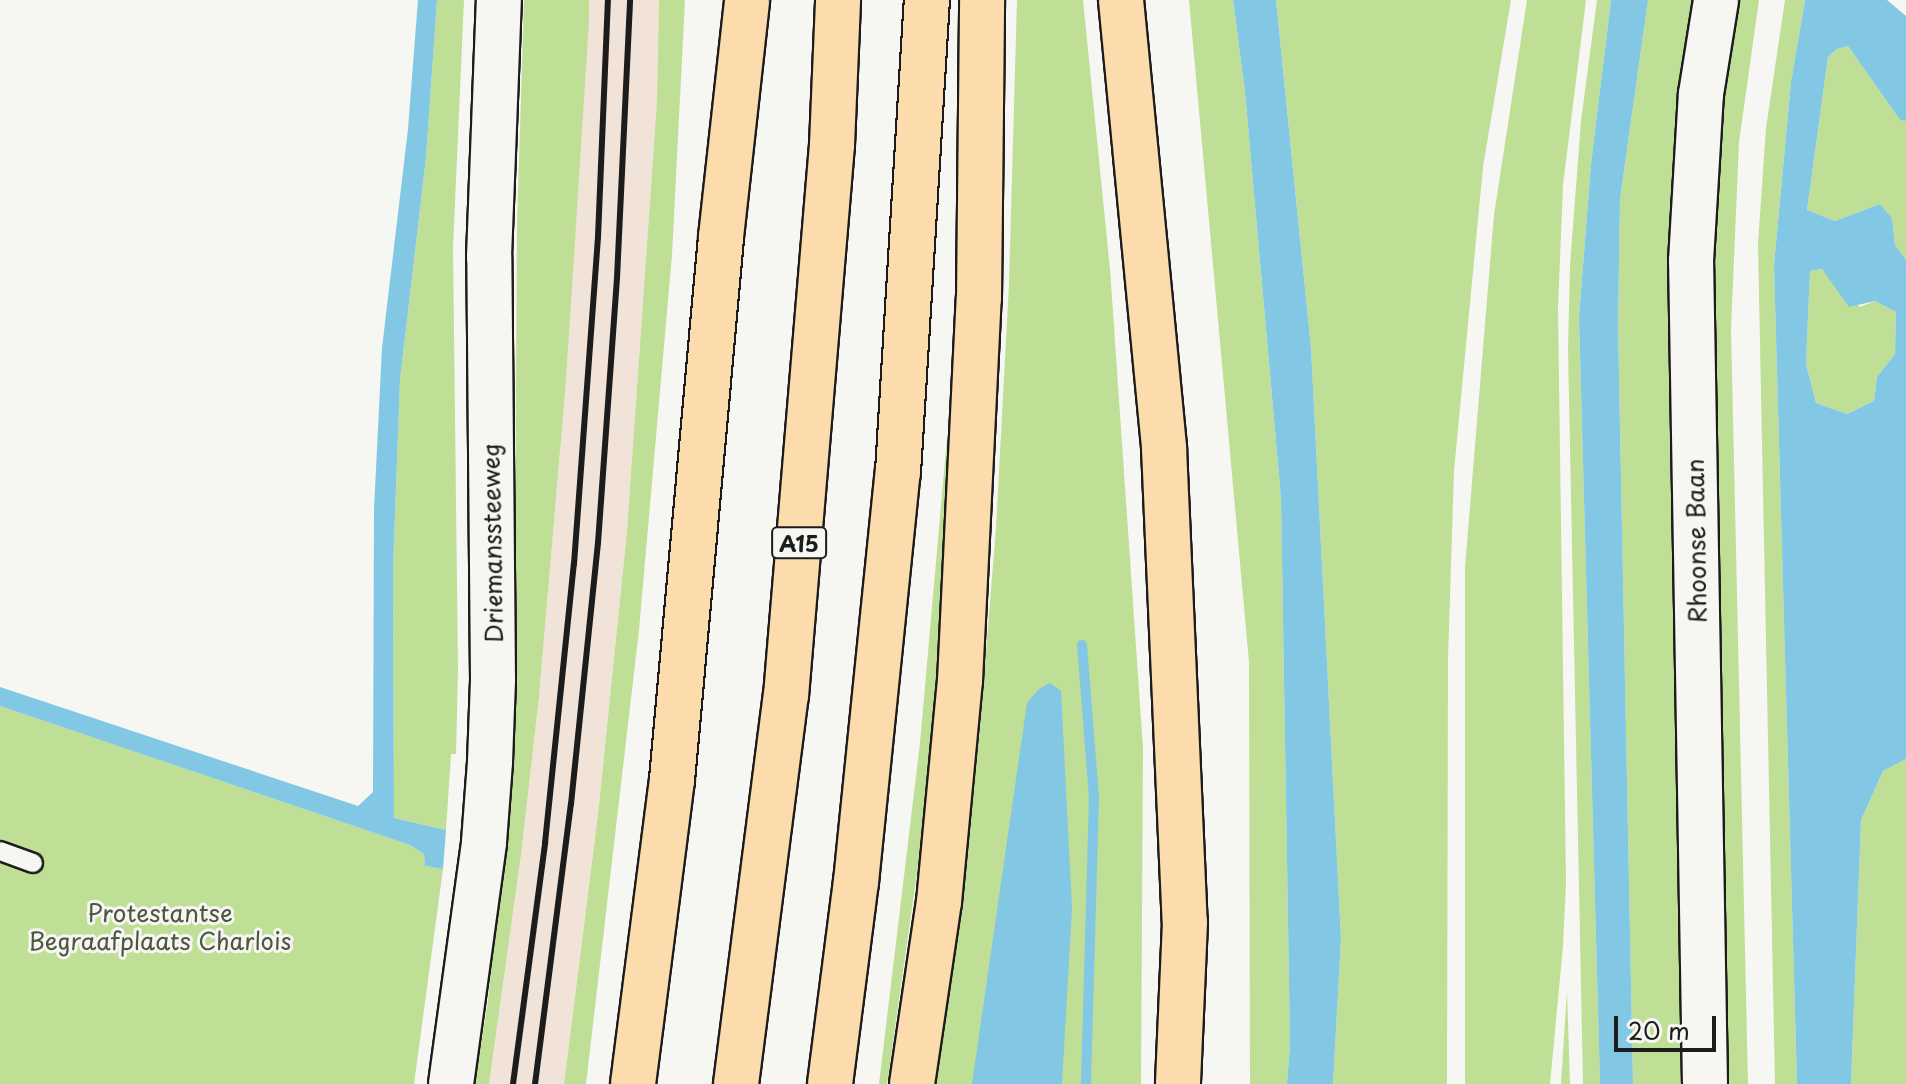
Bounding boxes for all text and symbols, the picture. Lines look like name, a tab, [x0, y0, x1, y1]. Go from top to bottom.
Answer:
street label: Driemanssteeweg	[476, 443, 508, 643]
street label: Rhoonse Baan	[1680, 459, 1712, 623]
road number: A15	[771, 525, 827, 561]
park label: Protestantse Begraafplaats Charlois	[28, 899, 292, 955]
scale bar	[1618, 1000, 1720, 1050]
text: 20 m	[1628, 1012, 1690, 1048]

